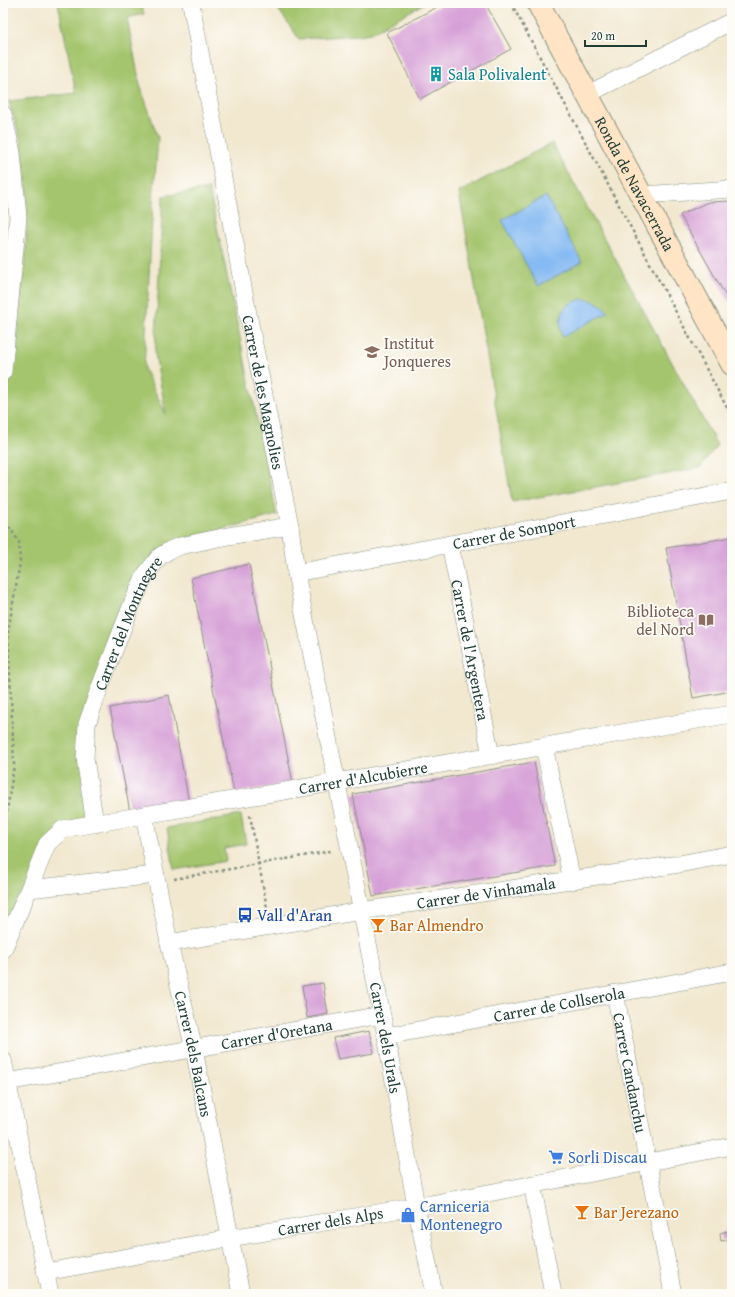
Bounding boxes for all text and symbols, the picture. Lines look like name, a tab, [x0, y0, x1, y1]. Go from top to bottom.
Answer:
scale bar	[585, 22, 646, 48]
text: 20 m	[591, 27, 615, 44]
place label: Sala Polivalent	[448, 62, 547, 86]
building icon: Sala Polivalent	[427, 65, 445, 83]
street label: Ronda de Navacerrada	[589, 112, 681, 256]
street label: Carrer de les Magnolies	[236, 313, 291, 472]
place label: Institut Jonqueres	[382, 331, 451, 373]
school or university icon: Institut Jonqueres	[363, 343, 381, 361]
street label: Carrer de Somport	[451, 509, 578, 555]
street label: Carrer del Montnegre	[88, 550, 168, 694]
street label: Carrer de l'Argentera	[445, 578, 496, 723]
place label: Biblioteca del Nord	[627, 599, 694, 641]
library icon: Biblioteca del Nord	[697, 611, 715, 629]
street label: Carrer d'Alcubierre	[297, 755, 429, 800]
street label: Carrer de Vinhamala	[415, 870, 557, 915]
place label: Vall d'Aran	[257, 903, 332, 927]
bus stop icon: Vall d'Aran	[236, 906, 254, 924]
place label: Bar Almendro	[390, 913, 484, 937]
bar icon: Bar Almendro	[369, 916, 387, 934]
street label: Carrer dels Urals	[364, 980, 408, 1095]
street label: Carrer de Collserola	[492, 980, 627, 1028]
street label: Carrer dels Balcans	[169, 988, 219, 1119]
street label: Carrer Candanchu	[607, 1011, 654, 1135]
street label: Carrer d'Oretana	[219, 1012, 335, 1055]
place label: Sorli Discau	[568, 1145, 647, 1169]
supermarket icon: Sorli Discau	[547, 1148, 565, 1166]
place label: Carniceria Montenegro	[420, 1194, 502, 1236]
street label: Carrer dels Alps	[276, 1200, 385, 1242]
place label: Bar Jerezano	[594, 1200, 679, 1224]
bar icon: Bar Jerezano	[573, 1203, 591, 1221]
shop icon: Carniceria Montenegro	[399, 1206, 417, 1224]

